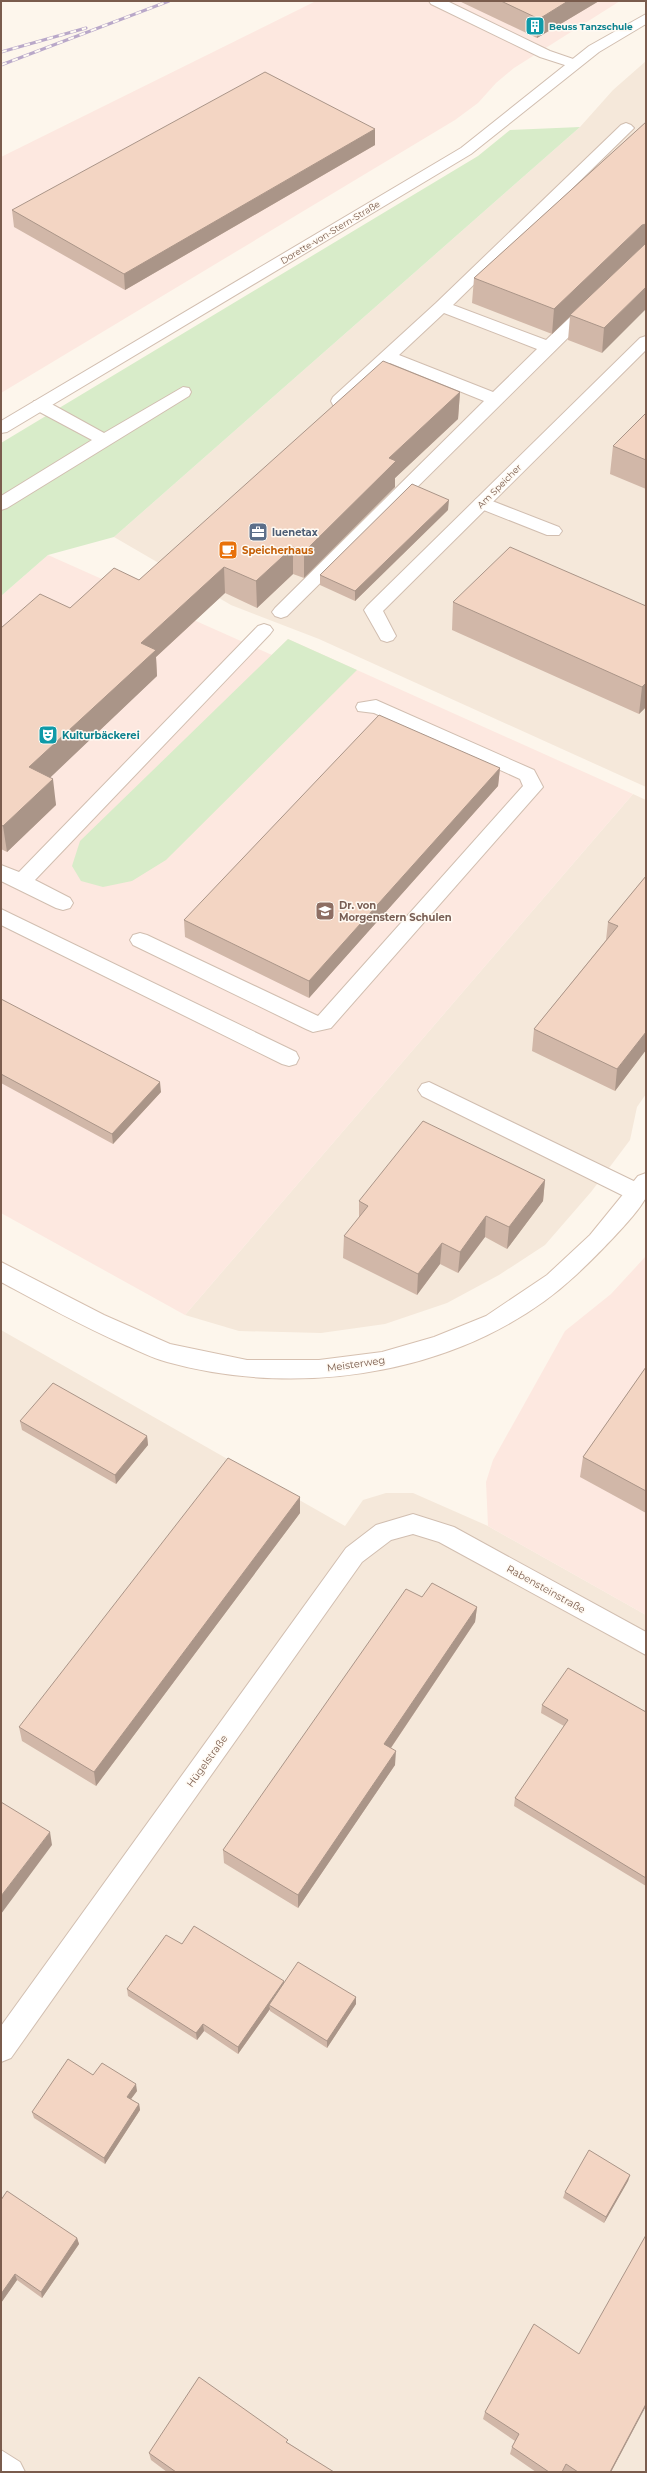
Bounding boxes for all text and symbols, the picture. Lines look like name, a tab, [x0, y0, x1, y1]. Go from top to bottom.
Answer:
building icon: Beuss Tanzschule	[524, 15, 546, 37]
place label: Beuss Tanzschule	[549, 21, 633, 32]
street label: Dorette-von-Stern-Straße	[278, 198, 382, 266]
street label: Am Speicher	[475, 461, 524, 510]
office icon: luenetax	[247, 521, 269, 543]
place label: luenetax	[272, 526, 318, 539]
cafe icon: Speicherhaus	[217, 539, 239, 561]
place label: Speicherhaus	[242, 544, 314, 557]
theatre icon: Kulturbäckerei	[37, 724, 59, 746]
place label: Kulturbäckerei	[62, 729, 140, 742]
place label: Dr. von Morgenstern Schulen	[339, 899, 452, 924]
school or university icon: Dr. von Morgenstern Schulen	[314, 900, 336, 922]
street label: Meisterweg	[326, 1353, 386, 1375]
street label: Rabensteinstraße	[504, 1562, 588, 1616]
street label: Hügelstraße	[184, 1732, 230, 1790]

